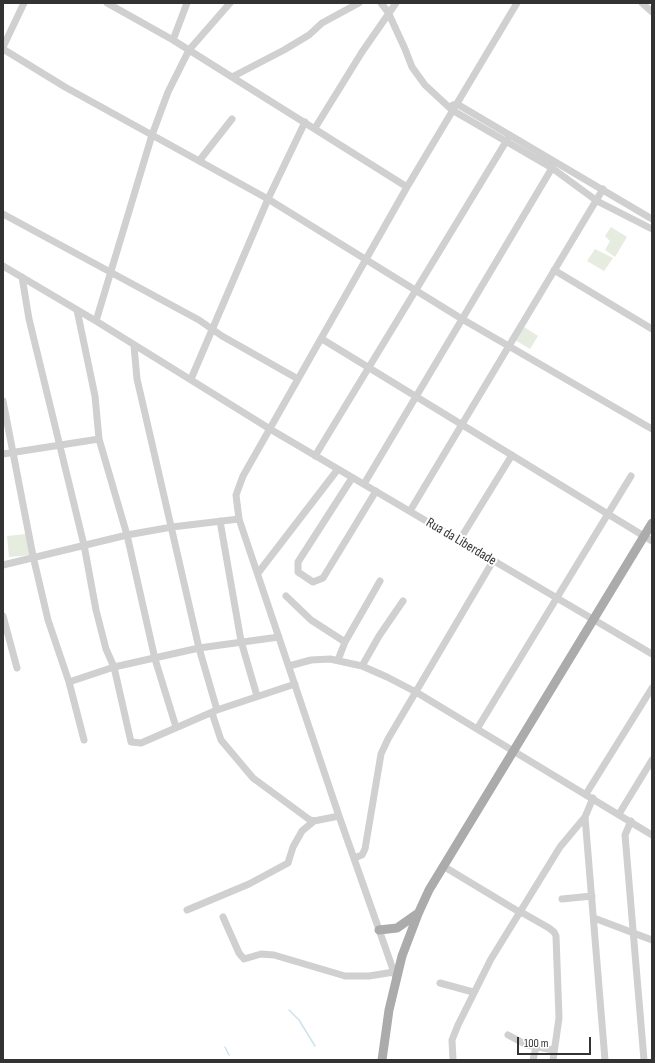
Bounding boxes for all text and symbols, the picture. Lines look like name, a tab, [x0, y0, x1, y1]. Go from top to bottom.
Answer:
street label: Rua da Liberdade	[423, 514, 499, 570]
scale bar	[519, 1029, 593, 1055]
text: 100 m	[524, 1036, 549, 1051]

